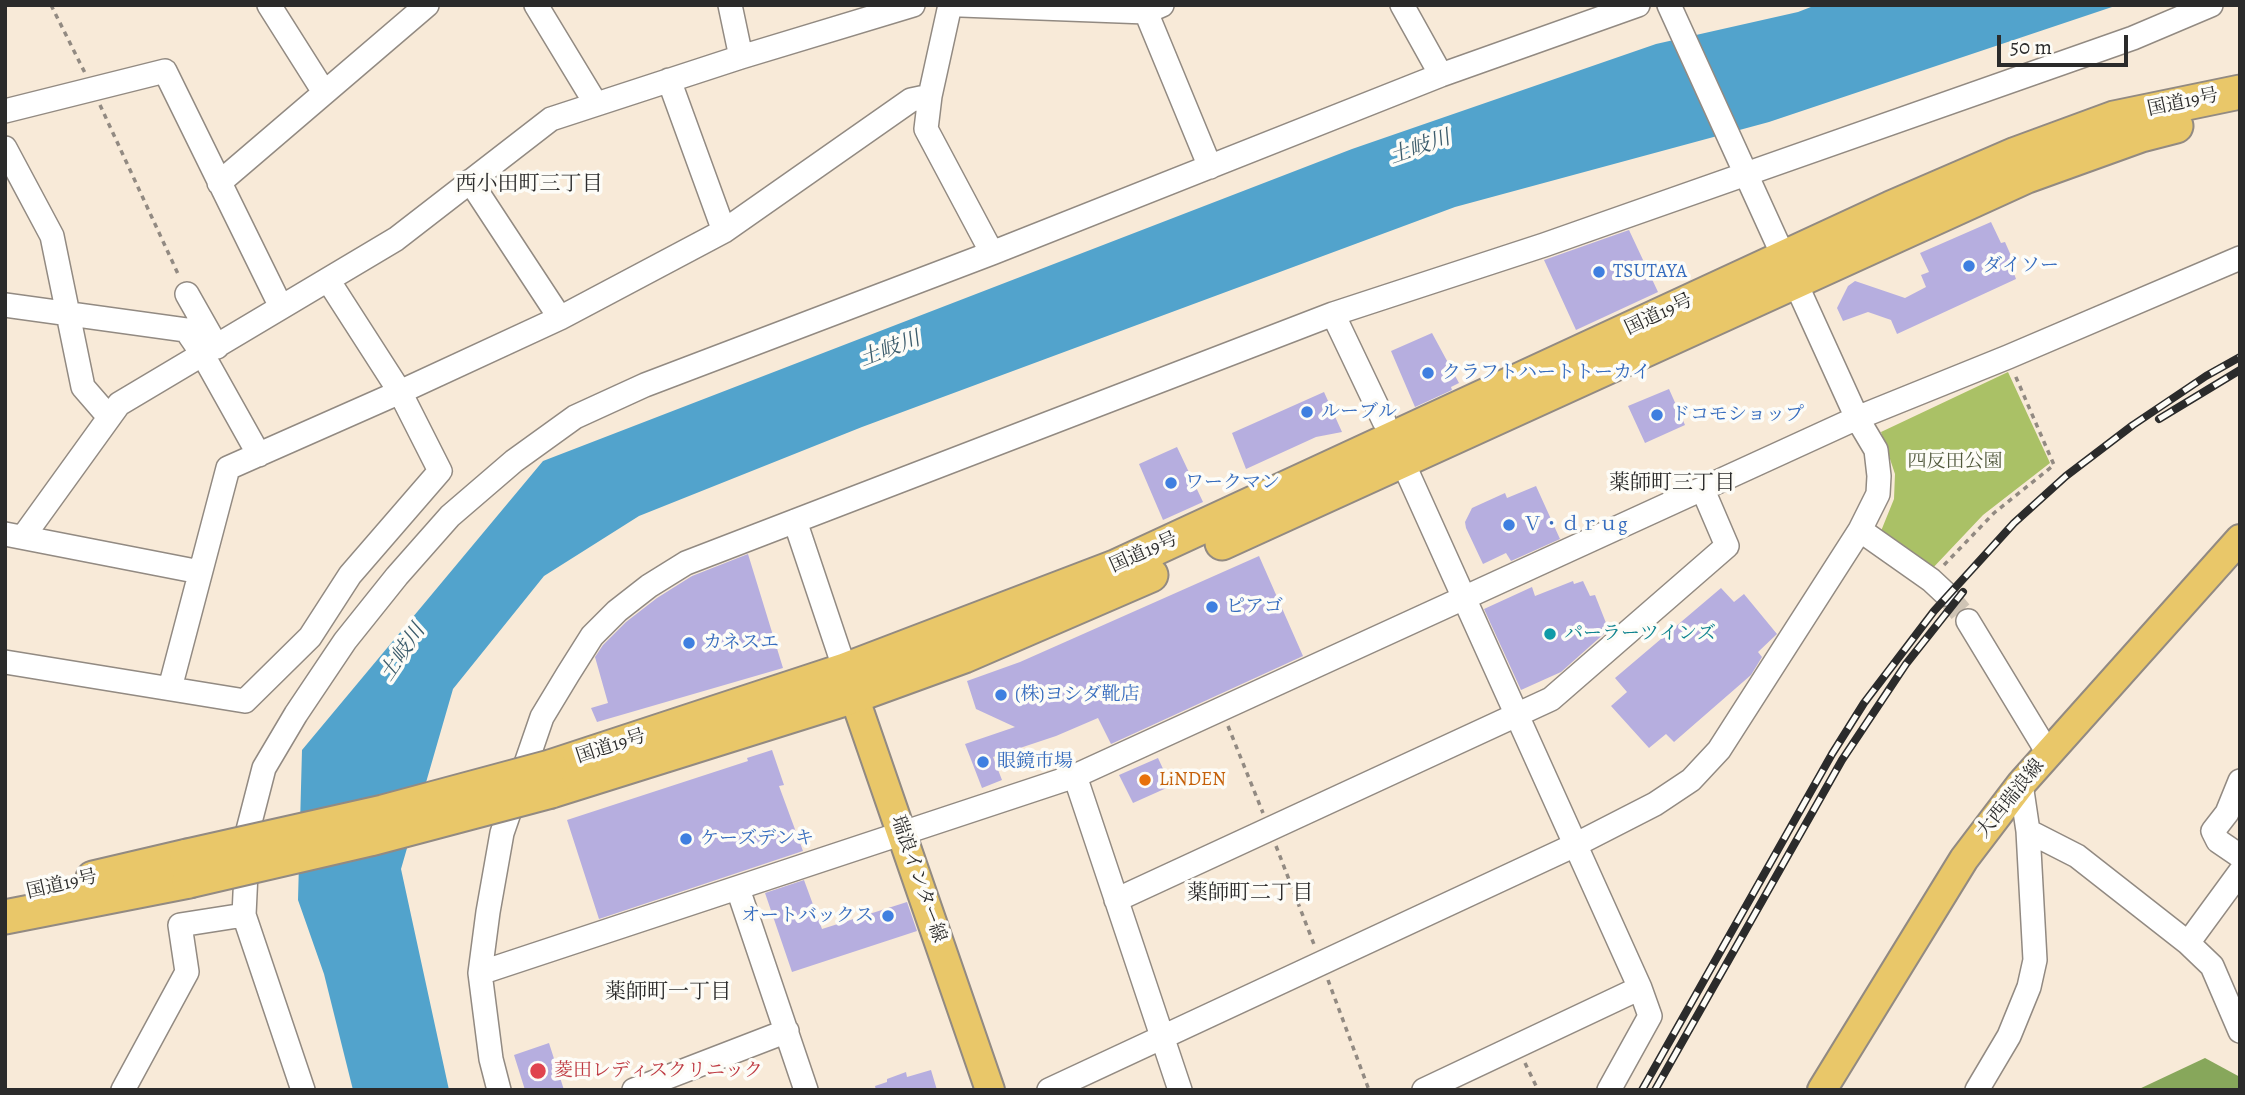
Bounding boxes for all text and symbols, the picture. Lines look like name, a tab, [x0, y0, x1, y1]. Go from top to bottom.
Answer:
scale bar	[2000, 21, 2131, 65]
text: 50 m	[2010, 33, 2052, 61]
street label: 国道19号	[2145, 84, 2221, 122]
water label: 土岐川	[1386, 126, 1454, 170]
district label: 西小田町三丁目	[456, 172, 602, 198]
place label: ダイソー	[1983, 255, 2059, 277]
marker: ダイソー	[1961, 258, 1977, 274]
place label: TSUTAYA	[1613, 261, 1687, 283]
marker: TSUTAYA	[1591, 264, 1607, 280]
street label: 国道19号	[1621, 289, 1697, 341]
water label: 土岐川	[856, 327, 924, 373]
place label: クラフトハートトーカイ	[1442, 362, 1651, 384]
marker: クラフトハートトーカイ	[1420, 365, 1436, 381]
place label: ルーブル	[1321, 401, 1397, 423]
marker: ルーブル	[1299, 404, 1315, 420]
place label: ドコモショップ	[1671, 404, 1804, 426]
marker: ドコモショップ	[1649, 407, 1665, 423]
park label: 四反田公園	[1908, 451, 2002, 473]
district label: 薬師町三丁目	[1609, 471, 1735, 497]
place label: ワークマン	[1185, 472, 1280, 494]
marker: ワークマン	[1163, 475, 1179, 491]
place label: Ｖ・ｄｒｕg	[1523, 514, 1628, 536]
marker: Ｖ・ｄｒｕg	[1501, 517, 1517, 533]
street label: 国道19号	[1106, 528, 1182, 578]
place label: ピアゴ	[1226, 596, 1283, 618]
marker: ピアゴ	[1204, 599, 1220, 615]
water label: 土岐川	[375, 620, 431, 686]
place label: パーラーツインズ	[1564, 623, 1716, 645]
marker: パーラーツインズ	[1542, 626, 1558, 642]
place label: カネスエ	[703, 632, 779, 654]
marker: カネスエ	[681, 635, 697, 651]
place label: (株)ヨシダ靴店	[1015, 684, 1139, 706]
marker: (株)ヨシダ靴店	[993, 687, 1009, 703]
street label: 国道19号	[573, 725, 649, 769]
place label: 眼鏡市場	[997, 751, 1073, 773]
marker: 眼鏡市場	[975, 754, 991, 770]
street label: 大西瑞浪線	[1972, 755, 2050, 843]
place label: LiNDEN	[1159, 769, 1226, 791]
marker: LiNDEN	[1137, 772, 1153, 788]
street label: 瑞浪インター線	[886, 812, 950, 946]
place label: ケーズデンキ	[700, 828, 814, 850]
marker: ケーズデンキ	[678, 831, 694, 847]
street label: 国道19号	[24, 866, 100, 904]
district label: 薬師町二丁目	[1187, 881, 1313, 907]
place label: オートバックス	[741, 905, 874, 927]
marker: オートバックス	[880, 908, 896, 924]
district label: 薬師町一丁目	[605, 980, 731, 1006]
place label: 菱田レディスクリニック	[554, 1060, 763, 1082]
marker: 菱田レディスクリニック	[528, 1061, 548, 1081]

